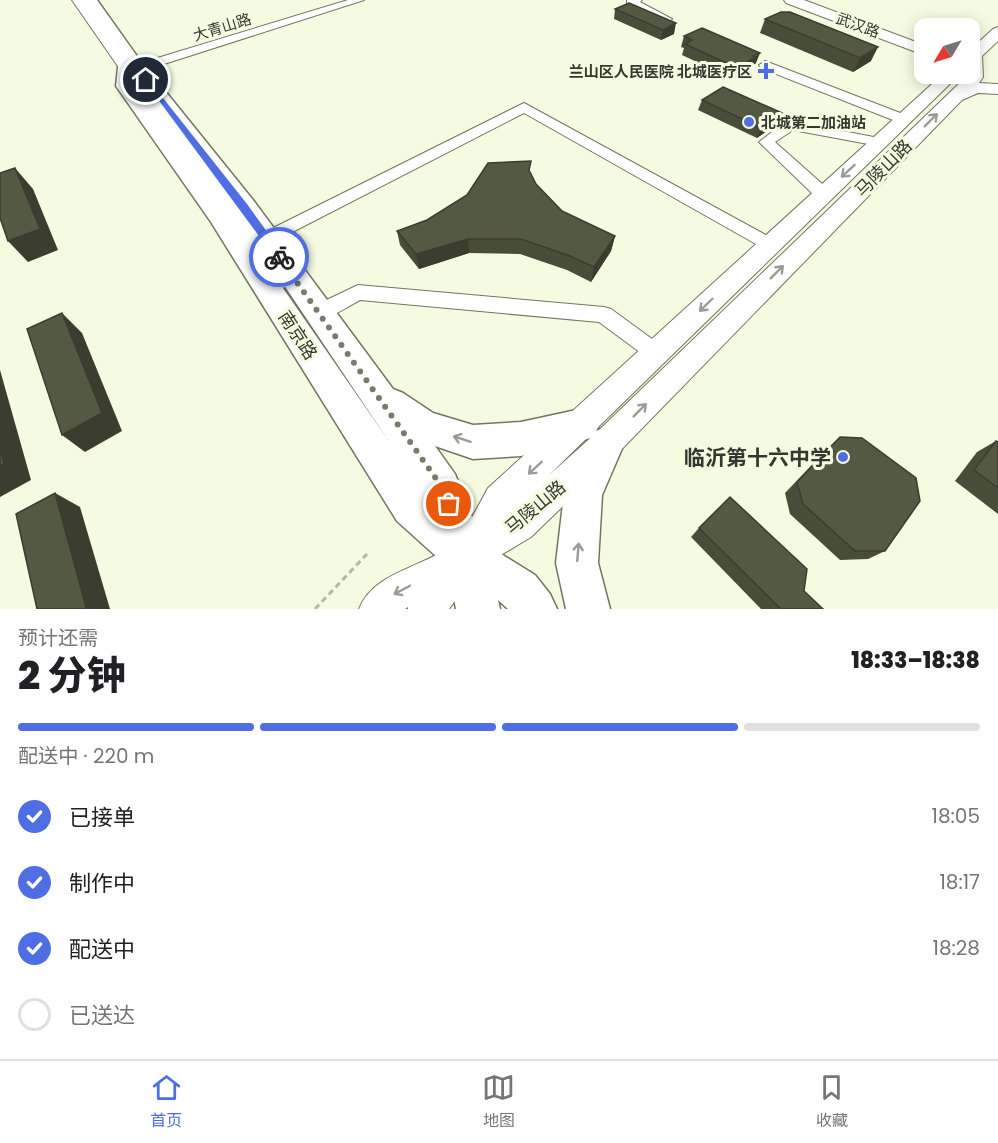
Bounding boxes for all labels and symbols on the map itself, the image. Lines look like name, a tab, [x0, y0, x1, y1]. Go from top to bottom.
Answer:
street label: 武汉路	[833, 7, 883, 43]
street label: 大青山路	[190, 8, 254, 46]
north arrow	[914, 18, 980, 84]
pin	[120, 54, 171, 105]
place label: 兰山区人民医院 北城医疗区	[569, 61, 752, 82]
marker: 兰山区人民医院 北城医疗区	[757, 62, 775, 80]
place label: 北城第二加油站	[761, 112, 866, 133]
one-way arrow	[923, 113, 938, 128]
marker: 北城第二加油站	[742, 115, 756, 129]
street label: 马陵山路	[849, 134, 917, 202]
one-way arrow	[840, 164, 855, 178]
courier	[249, 227, 309, 287]
one-way arrow	[770, 265, 785, 280]
one-way arrow	[699, 298, 714, 312]
street label: 南京路	[273, 306, 323, 364]
one-way arrow	[632, 403, 647, 418]
one-way arrow	[453, 432, 472, 443]
place label: 临沂第十六中学	[684, 443, 831, 472]
marker: 临沂第十六中学	[836, 450, 850, 464]
one-way arrow	[527, 461, 542, 475]
street label: 马陵山路	[499, 474, 571, 540]
pin	[423, 478, 474, 529]
one-way arrow	[573, 542, 584, 562]
one-way arrow	[394, 585, 412, 596]

